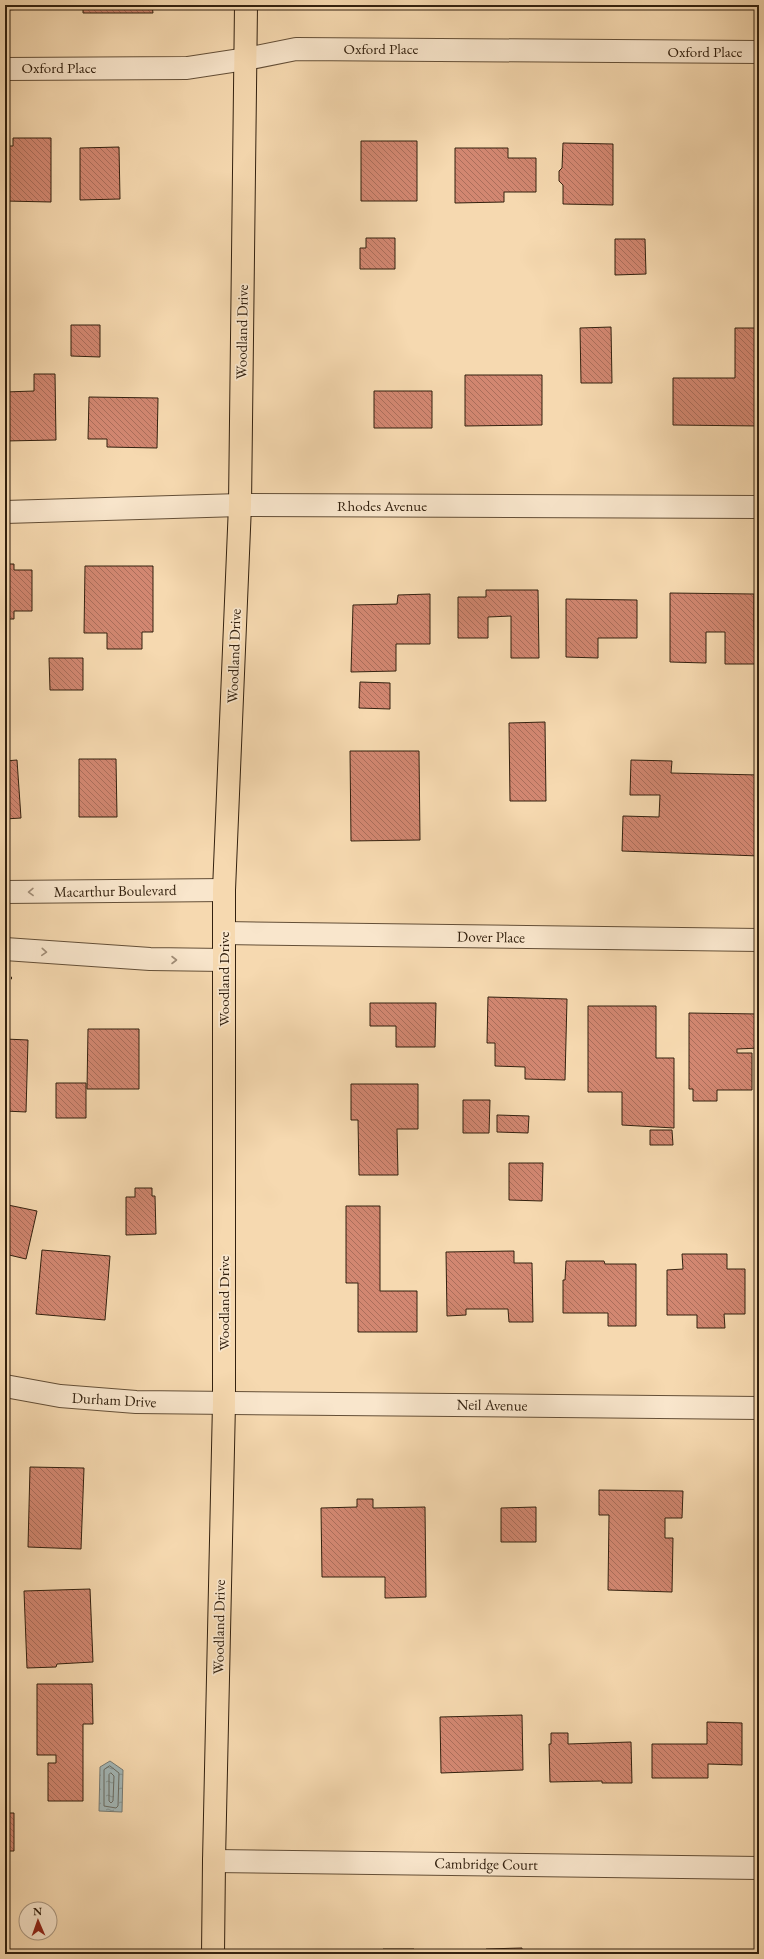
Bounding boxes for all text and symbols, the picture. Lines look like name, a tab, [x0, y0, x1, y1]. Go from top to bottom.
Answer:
street label: Oxford Place	[344, 39, 419, 58]
street label: Oxford Place	[668, 42, 743, 61]
street label: Oxford Place	[22, 58, 97, 77]
street label: Woodland Drive	[231, 284, 252, 380]
street label: Rhodes Avenue	[337, 496, 427, 515]
street label: Woodland Drive	[222, 608, 245, 704]
street label: Macarthur Boulevard	[53, 880, 177, 901]
one-way arrow	[28, 888, 34, 896]
street label: Dover Place	[457, 926, 525, 947]
street label: Woodland Drive	[214, 931, 233, 1026]
one-way arrow	[41, 948, 47, 957]
one-way arrow	[171, 955, 177, 964]
street label: Woodland Drive	[214, 1255, 233, 1350]
street label: Durham Drive	[71, 1388, 157, 1411]
street label: Neil Avenue	[456, 1394, 528, 1415]
street label: Woodland Drive	[208, 1579, 229, 1675]
street label: Cambridge Court	[434, 1853, 538, 1874]
north arrow	[18, 1901, 58, 1941]
text: N	[33, 1904, 42, 1918]

